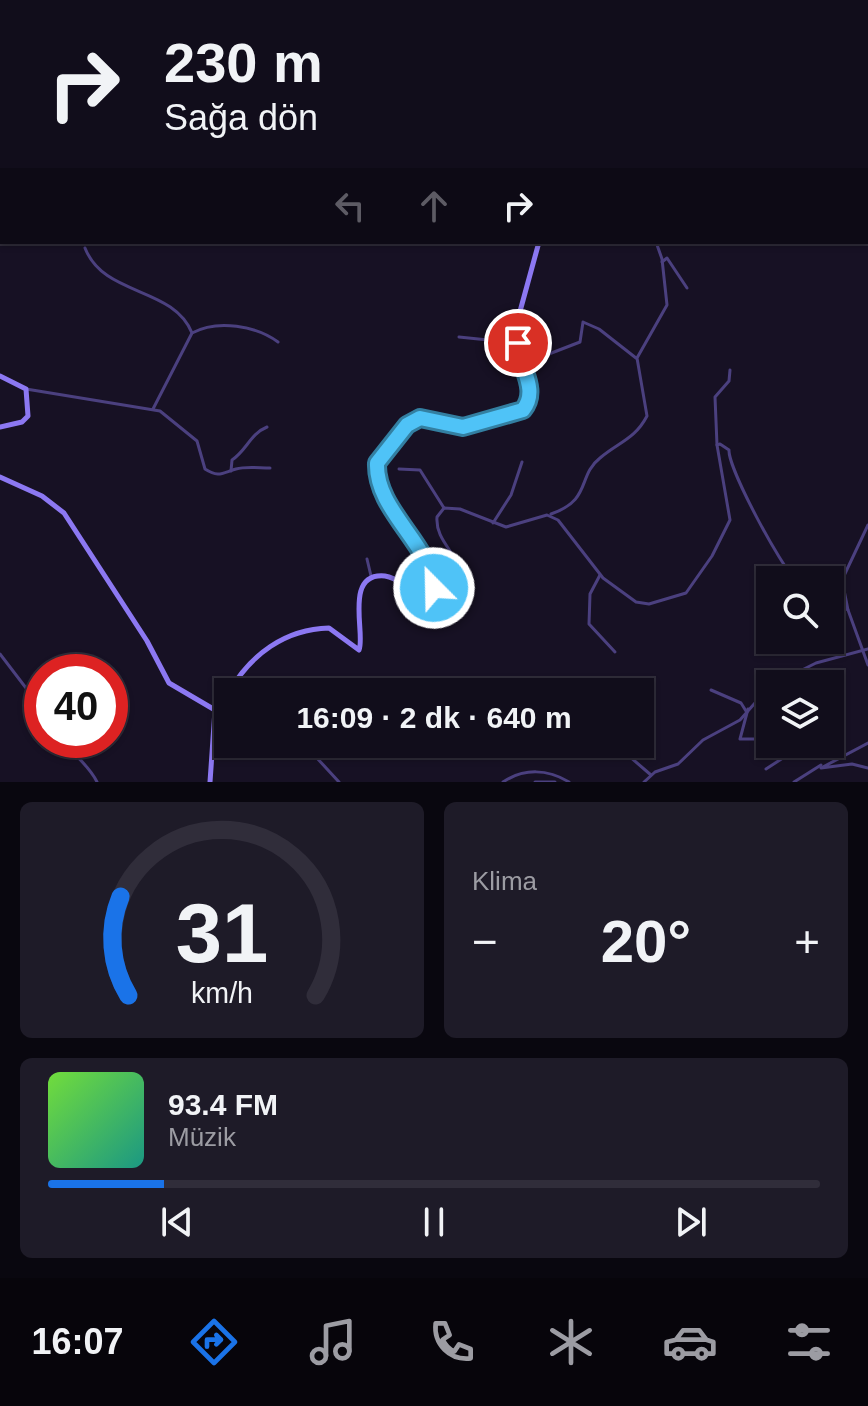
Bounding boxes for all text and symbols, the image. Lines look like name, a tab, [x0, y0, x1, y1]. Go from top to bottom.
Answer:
text: 230 m	[164, 31, 323, 94]
icon: right	[32, 32, 136, 136]
text: Sağa dön	[164, 97, 318, 138]
icon: left	[328, 184, 372, 228]
icon: ahead	[412, 184, 456, 228]
icon: right	[496, 184, 540, 228]
pin	[484, 309, 552, 377]
icon: arrive	[496, 321, 540, 365]
position arrow	[392, 546, 476, 630]
map controls	[756, 566, 844, 758]
button: search	[756, 566, 844, 654]
speed limit sign: 40	[24, 654, 128, 758]
button: layers	[756, 670, 844, 758]
text: 16:09 · 2 dk · 640 m	[296, 701, 572, 734]
text: Klima	[472, 866, 537, 896]
text: 31	[176, 887, 268, 980]
text: 20°	[601, 908, 691, 975]
text: −	[472, 917, 498, 966]
text: +	[794, 917, 820, 966]
text: km/h	[191, 977, 253, 1009]
text: 93.4 FM	[168, 1088, 278, 1121]
text: Müzik	[168, 1122, 236, 1152]
icon: previous	[155, 1200, 199, 1244]
icon: pause	[412, 1200, 456, 1244]
icon: next	[669, 1200, 713, 1244]
icon: directions	[186, 1314, 242, 1370]
icon: music	[305, 1314, 361, 1370]
icon: phone	[424, 1314, 480, 1370]
icon: climate	[543, 1314, 599, 1370]
icon: car	[662, 1314, 718, 1370]
icon: filters	[781, 1314, 837, 1370]
text: 16:07	[31, 1321, 124, 1362]

